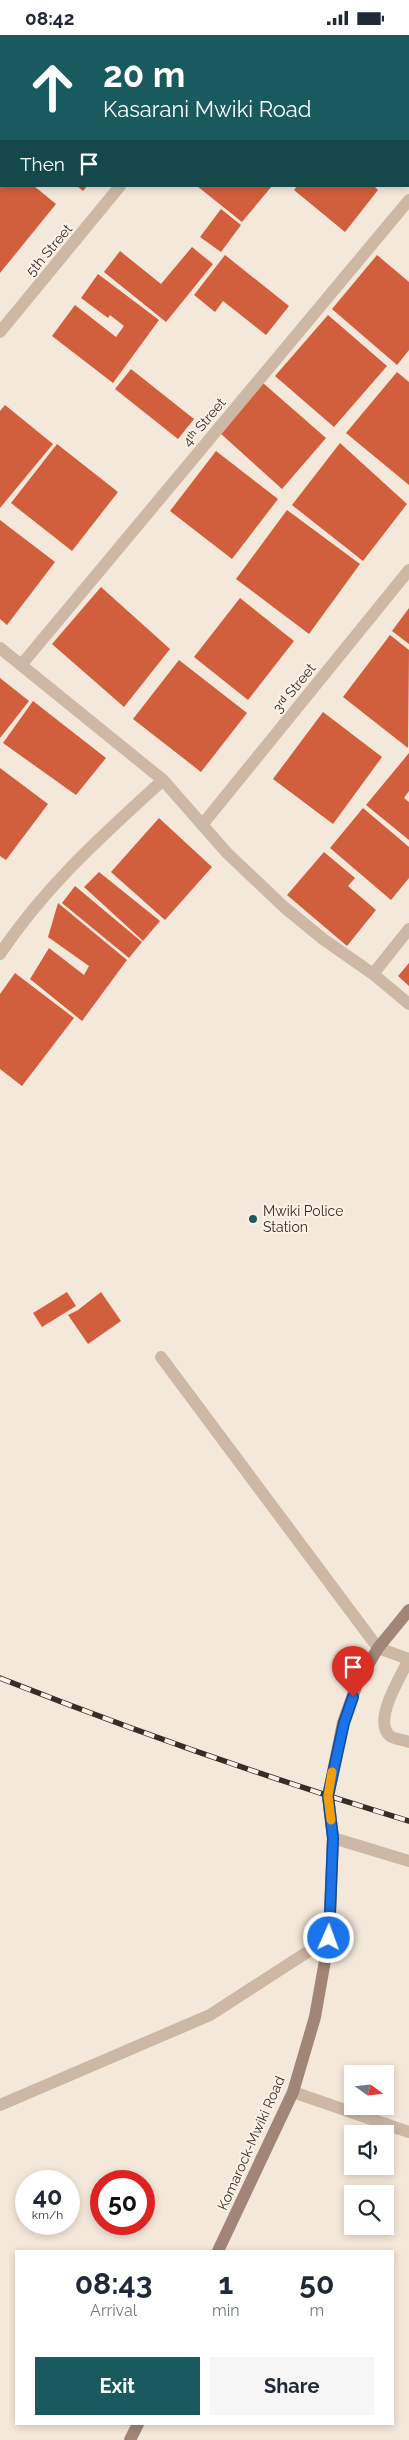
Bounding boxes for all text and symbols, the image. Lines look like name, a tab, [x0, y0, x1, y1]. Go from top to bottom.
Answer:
text: 08:42	[25, 7, 74, 29]
text: 20 m	[103, 54, 185, 95]
icon: ahead	[20, 55, 85, 120]
text: Kasarani Mwiki Road	[103, 96, 311, 122]
icon: arrive	[75, 150, 103, 178]
text: Then	[20, 153, 65, 175]
street label: 5th Street	[23, 221, 76, 279]
street label: 4ᵗʰ Street	[179, 394, 229, 450]
street label: 3ʳᵈ Street	[269, 660, 319, 716]
place label: Mwiki Police Station	[263, 1203, 343, 1235]
marker: Mwiki Police Station	[247, 1213, 259, 1225]
pin	[332, 1646, 374, 1697]
icon: arrive	[339, 1653, 367, 1681]
position arrow	[302, 1911, 354, 1963]
north arrow	[344, 2065, 394, 2115]
map controls	[344, 2065, 394, 2235]
street label: Komarock-Mwiki Road	[214, 2073, 288, 2213]
button: sound	[344, 2125, 394, 2175]
speed limit sign: 50	[90, 2170, 155, 2235]
text: 40	[33, 2181, 62, 2211]
button: search	[344, 2185, 394, 2235]
text: km/h	[32, 2208, 63, 2222]
text: 08:43	[75, 2266, 152, 2301]
text: 1	[218, 2266, 233, 2301]
text: 50	[299, 2266, 334, 2301]
text: Arrival	[90, 2301, 137, 2320]
text: min	[212, 2301, 240, 2320]
text: m	[309, 2301, 324, 2320]
button: Exit	[35, 2357, 200, 2415]
button: Share	[210, 2357, 374, 2415]

